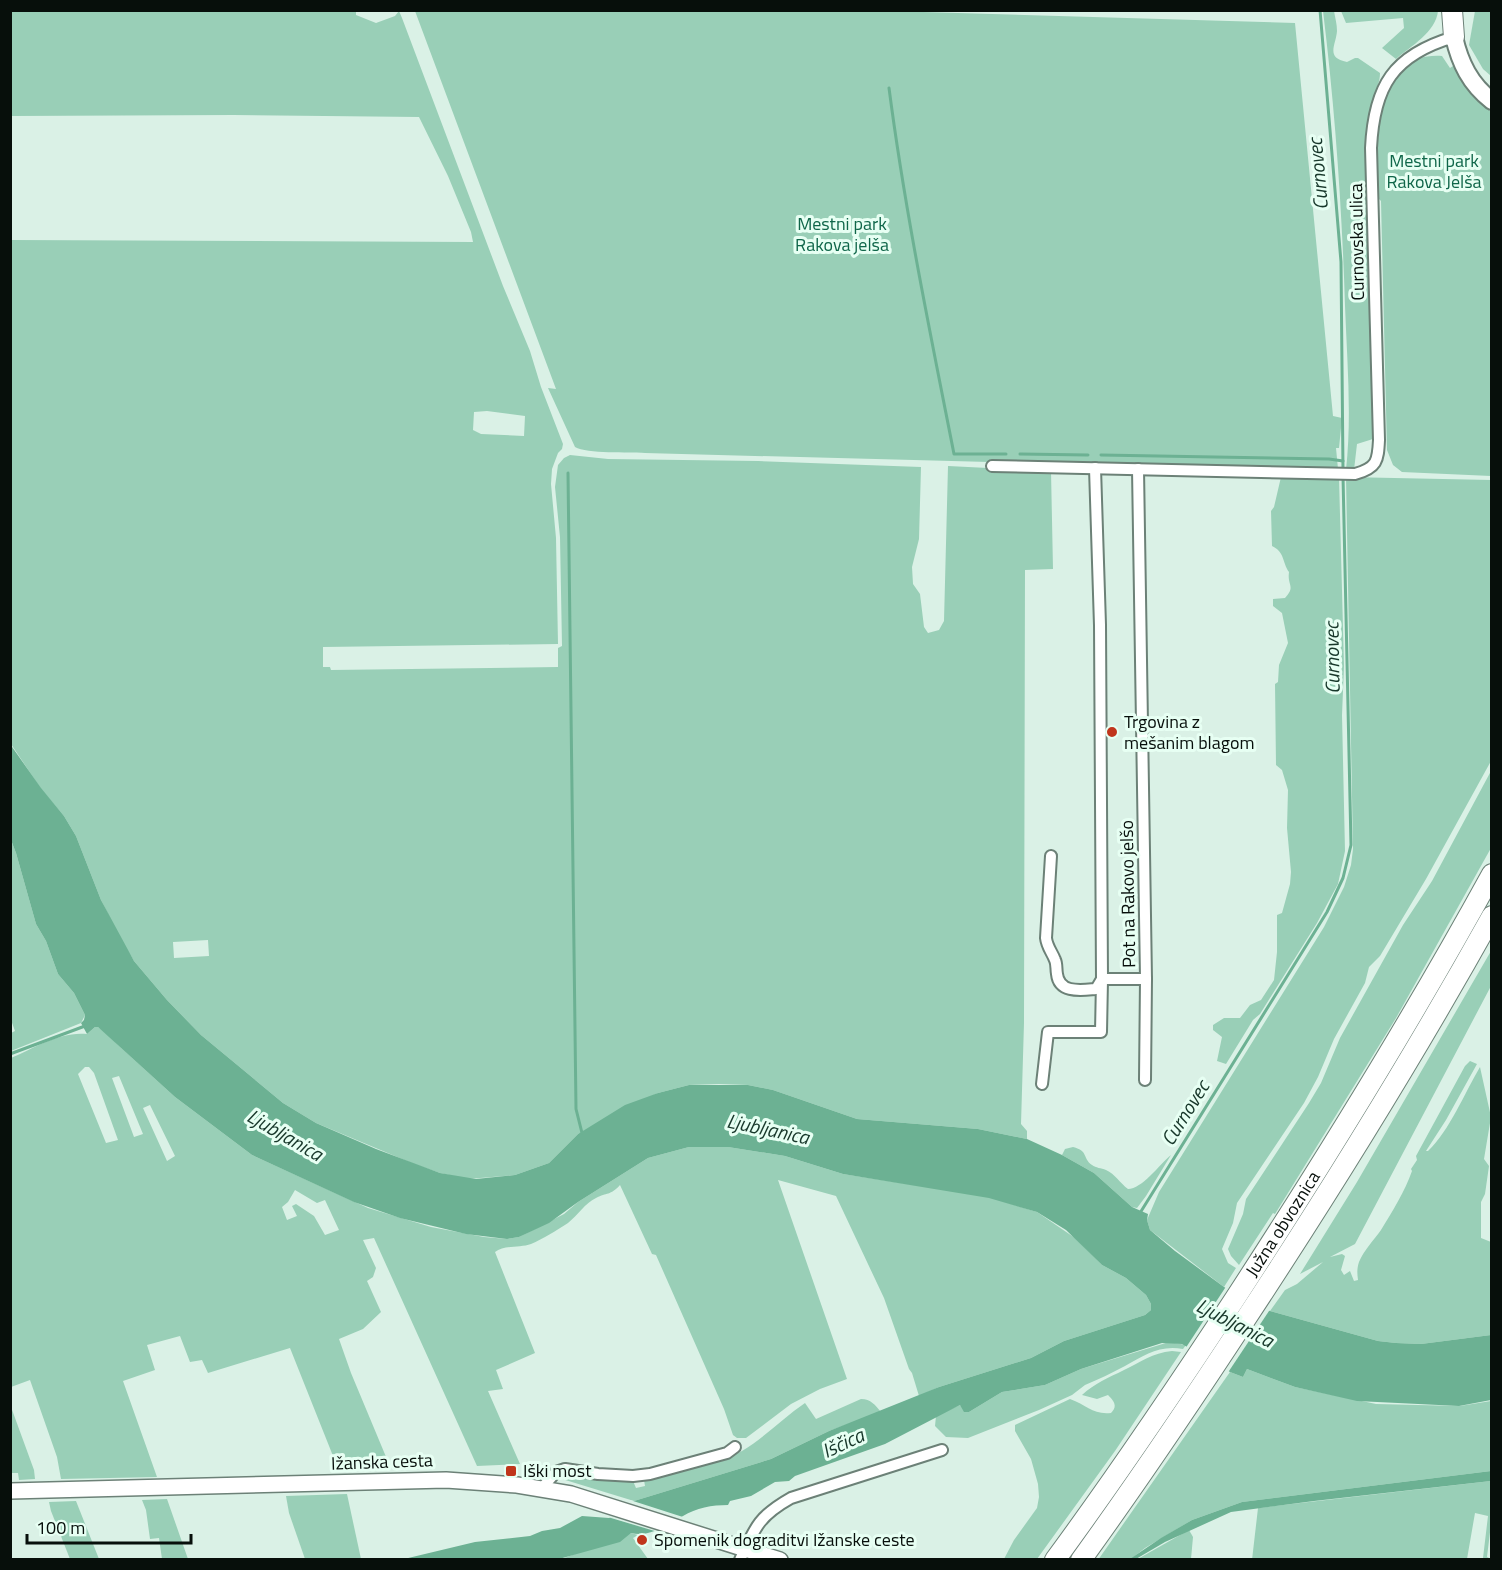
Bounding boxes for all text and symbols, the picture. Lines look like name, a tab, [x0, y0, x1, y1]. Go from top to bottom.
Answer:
water label: Curnovec	[1299, 135, 1336, 211]
park label: Mestni park Rakova Jelša	[1386, 147, 1482, 195]
street label: Curnovska ulica	[1342, 183, 1371, 301]
park label: Mestni park Rakova jelša	[795, 210, 889, 258]
water label: Curnovec	[1315, 620, 1348, 694]
place label: Trgovina z mešanim blagom	[1124, 708, 1255, 756]
marker: Trgovina z mešanim blagom	[1105, 725, 1119, 739]
street label: Pot na Rakovo jelšo	[1113, 820, 1142, 968]
water label: Curnovec	[1152, 1072, 1218, 1151]
water label: Ljubljanica	[241, 1100, 330, 1169]
water label: Ljubljanica	[724, 1105, 813, 1153]
street label: Južna obvoznica	[1238, 1166, 1326, 1282]
water label: Ljubljanica	[1191, 1290, 1280, 1356]
water label: Iščica	[817, 1419, 870, 1466]
street label: Ižanska cesta	[331, 1446, 433, 1477]
place label: Iški most	[523, 1457, 592, 1484]
marker: Iški most	[504, 1464, 518, 1478]
scale bar	[27, 1507, 190, 1545]
text: 100 m	[36, 1514, 85, 1541]
place label: Spomenik dograditvi Ižanske ceste	[654, 1526, 915, 1553]
marker: Spomenik dograditvi Ižanske ceste	[635, 1533, 649, 1547]

